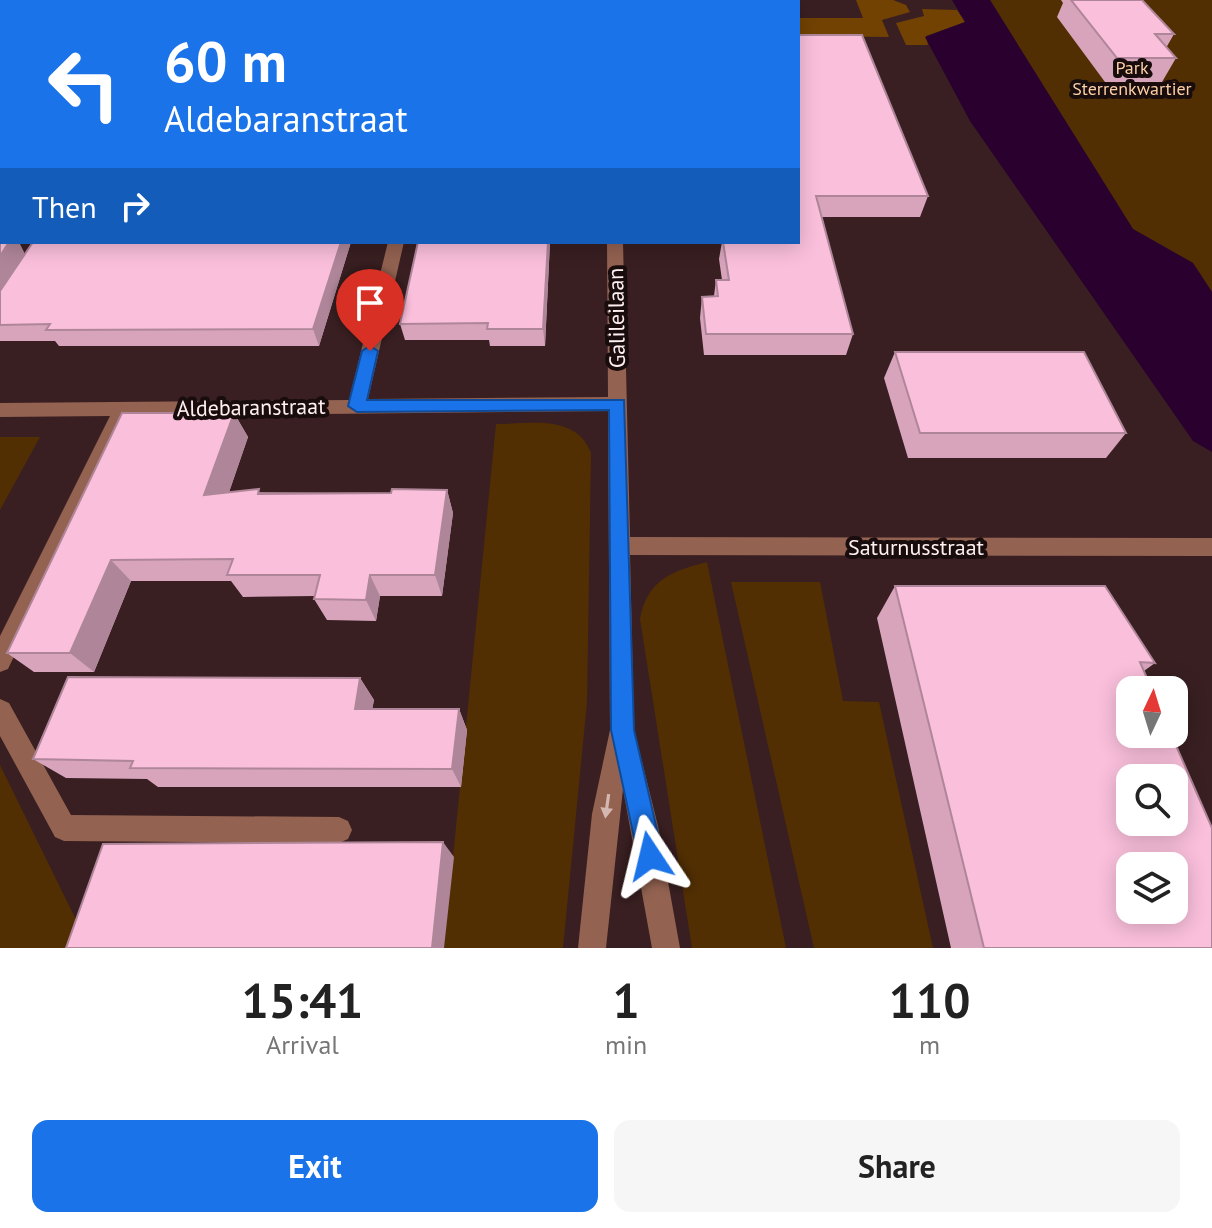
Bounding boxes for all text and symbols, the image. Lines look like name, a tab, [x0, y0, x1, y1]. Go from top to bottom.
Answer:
text: 60 m	[164, 25, 287, 97]
icon: left	[32, 32, 136, 136]
park label: Park Sterrenkwartier	[1072, 56, 1192, 100]
text: Aldebaranstraat	[164, 95, 408, 142]
icon: right	[113, 184, 157, 228]
text: Then	[32, 187, 97, 226]
street label: Galileilaan	[601, 268, 631, 368]
pin	[336, 269, 404, 351]
icon: arrive	[348, 281, 392, 325]
street label: Aldebaranstraat	[176, 392, 326, 422]
street label: Saturnusstraat	[848, 533, 985, 561]
north arrow	[1116, 676, 1188, 748]
map controls	[1116, 676, 1188, 924]
button: search	[1116, 764, 1188, 836]
one-way arrow	[600, 794, 613, 819]
position arrow	[608, 814, 692, 898]
button: layers	[1116, 852, 1188, 924]
text: 15:41	[242, 969, 363, 1031]
text: 1	[612, 969, 640, 1031]
text: 110	[889, 969, 970, 1031]
text: Arrival	[266, 1028, 339, 1061]
text: min	[605, 1028, 647, 1061]
text: m	[919, 1028, 940, 1061]
button: Exit	[32, 1120, 598, 1212]
button: Share	[614, 1120, 1180, 1212]

